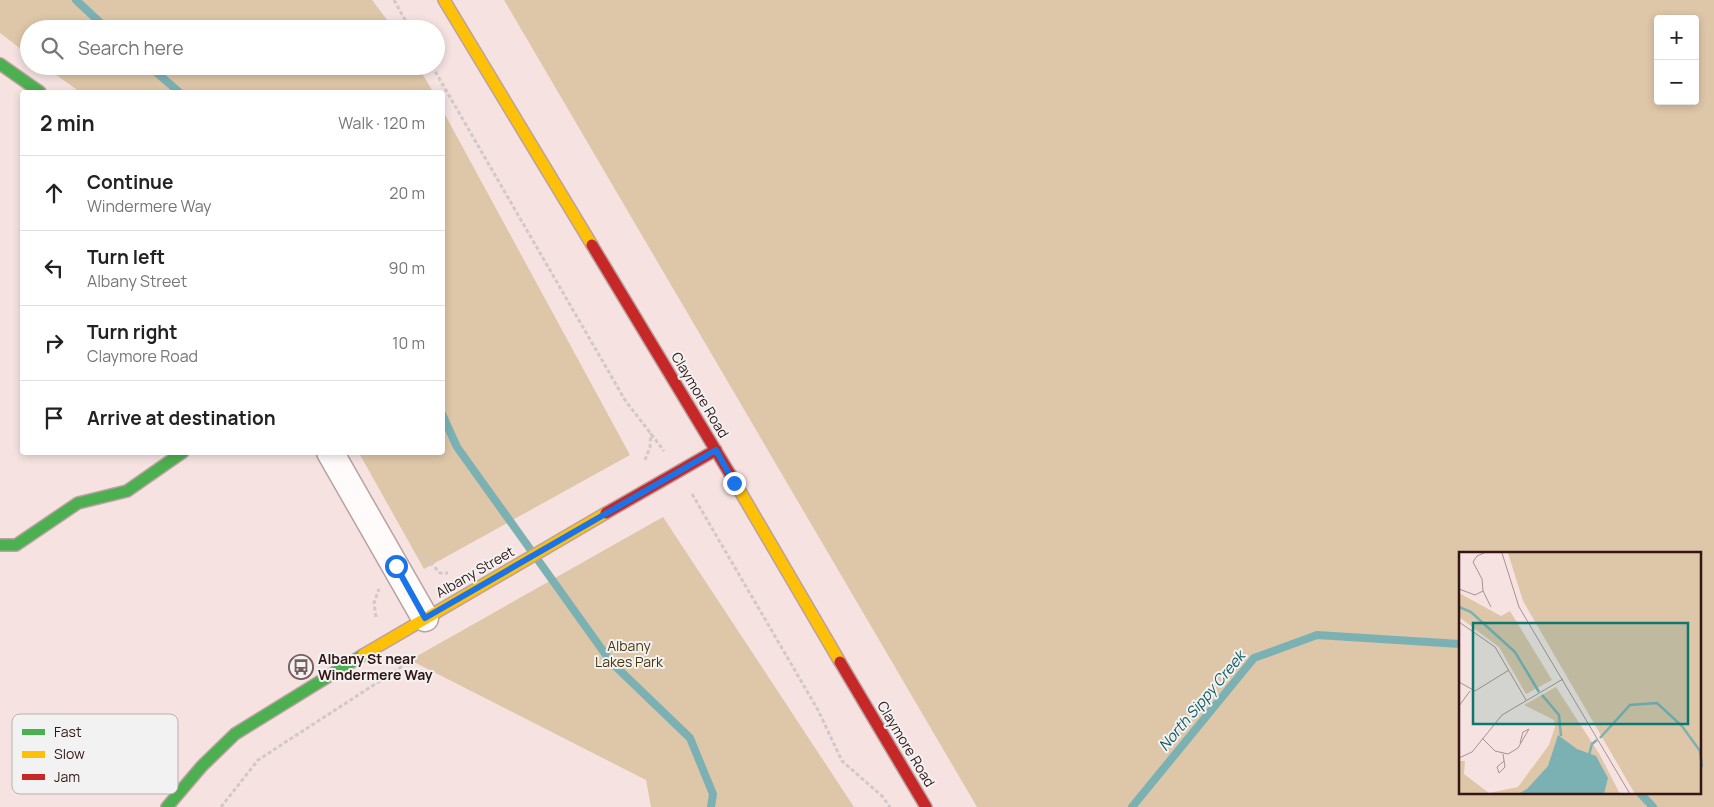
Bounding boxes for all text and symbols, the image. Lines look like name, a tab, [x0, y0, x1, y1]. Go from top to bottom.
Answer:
map controls	[1654, 15, 1699, 105]
button: +	[1654, 15, 1699, 60]
search box	[20, 20, 445, 75]
icon: search	[38, 34, 66, 62]
text: Search here	[78, 35, 184, 61]
button: −	[1654, 60, 1699, 105]
text: 2 min	[40, 109, 95, 137]
text: Walk · 120 m	[338, 112, 425, 134]
text: Continue	[87, 169, 173, 195]
icon: ahead	[40, 179, 68, 207]
text: 20 m	[389, 182, 425, 204]
text: Windermere Way	[87, 195, 212, 217]
text: Turn left	[87, 244, 165, 270]
icon: left	[40, 254, 68, 282]
text: 90 m	[389, 257, 425, 279]
text: Albany Street	[87, 270, 187, 292]
text: Turn right	[87, 319, 177, 345]
icon: right	[40, 329, 68, 357]
text: 10 m	[392, 332, 425, 354]
text: Claymore Road	[87, 345, 198, 367]
street label: Claymore Road	[667, 348, 734, 441]
icon: arrive	[40, 404, 68, 432]
text: Arrive at destination	[87, 405, 276, 431]
route end	[723, 472, 746, 495]
street label: Albany Street	[432, 541, 518, 602]
inset map	[1459, 552, 1702, 794]
route start	[385, 555, 408, 578]
park label: Albany Lakes Park	[595, 636, 664, 671]
water label: North Sippy Creek	[1154, 644, 1251, 755]
place label: Albany St near Windermere Way	[318, 649, 433, 684]
bus stop icon: Albany St near Windermere Way	[288, 654, 314, 680]
street label: Claymore Road	[873, 697, 940, 790]
legend	[12, 714, 178, 794]
text: Fast	[54, 722, 82, 741]
text: Slow	[54, 744, 85, 763]
text: Jam	[54, 767, 80, 786]

